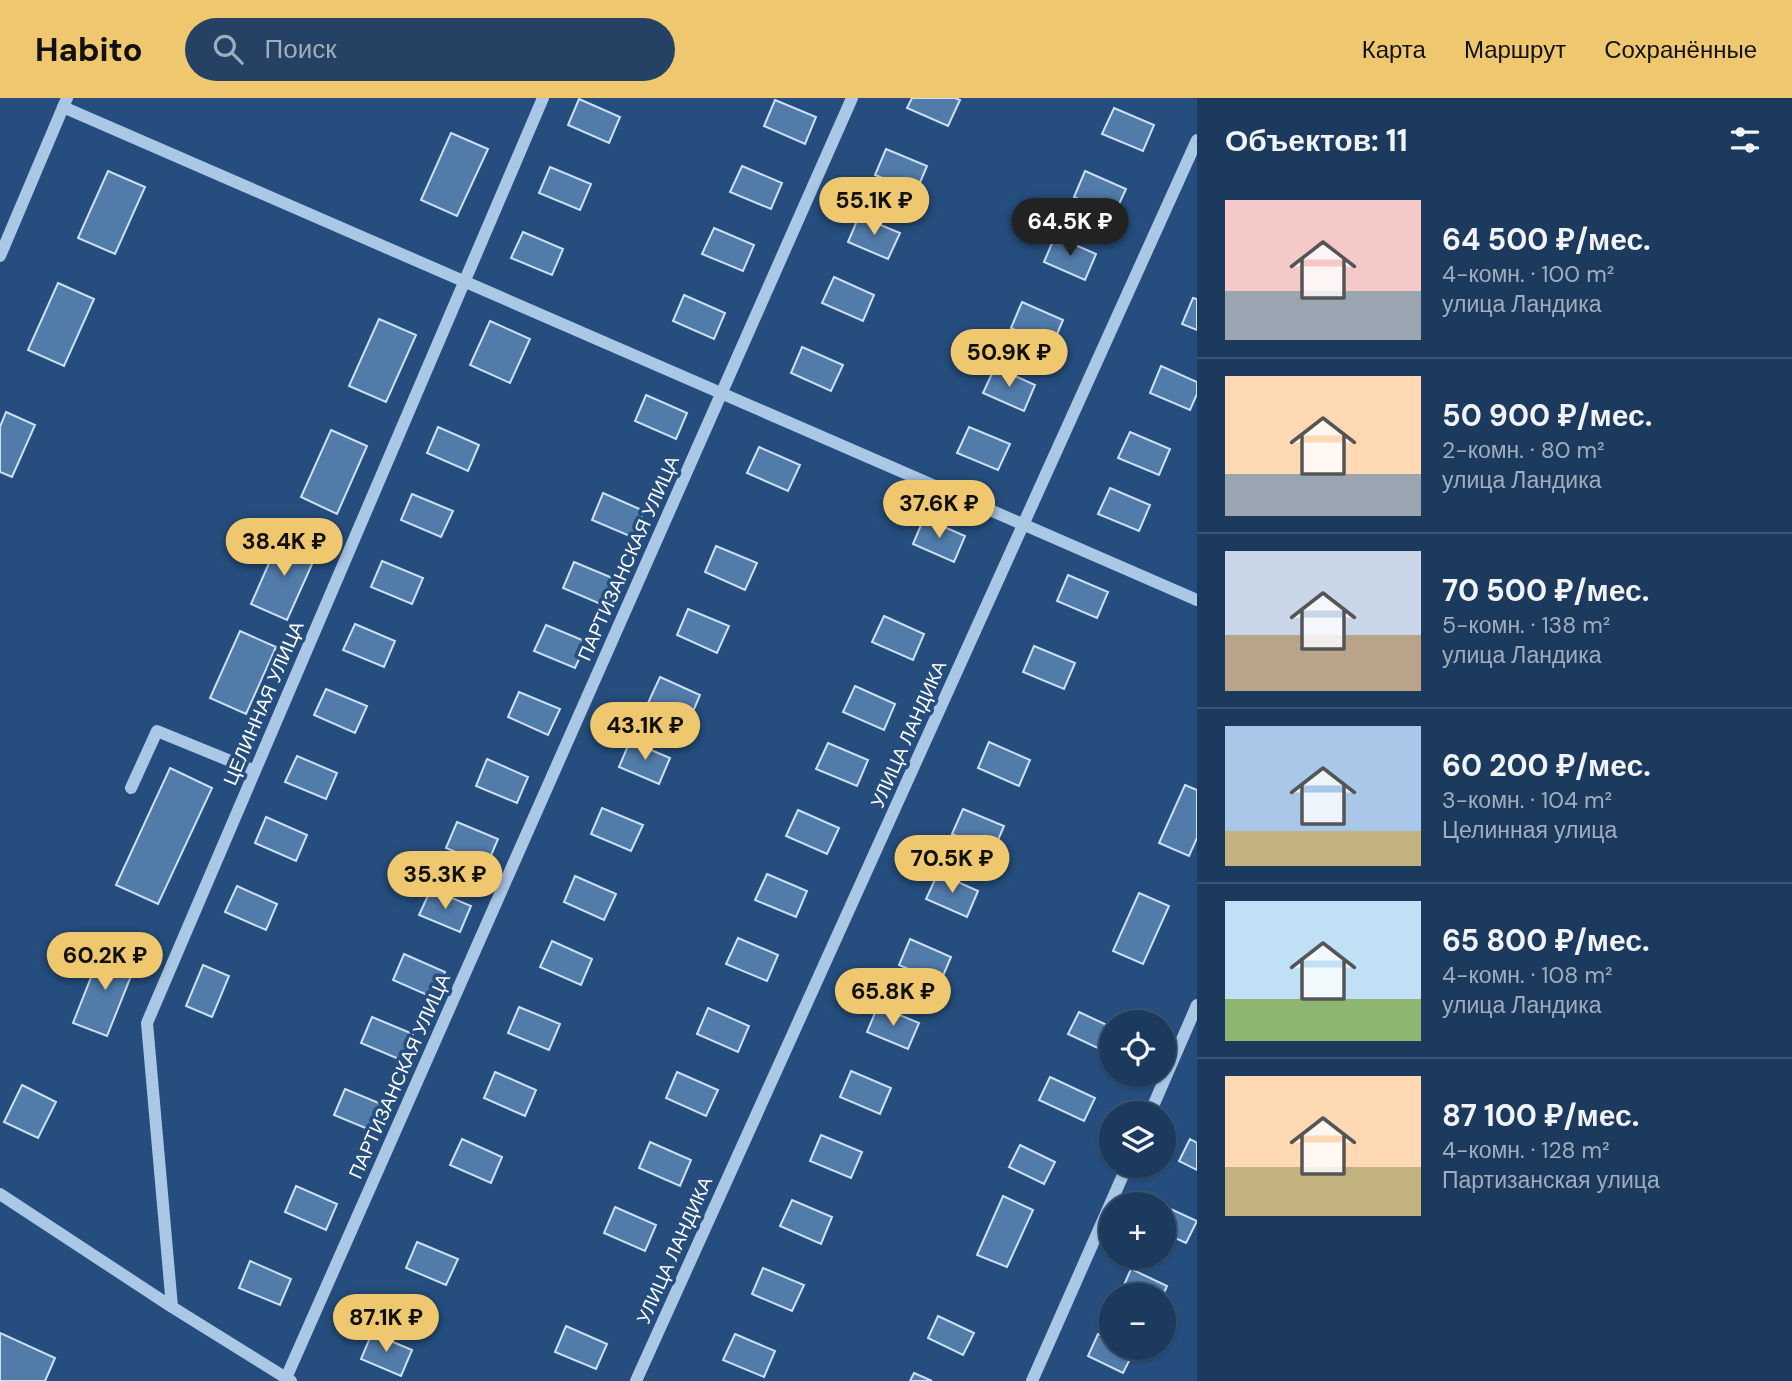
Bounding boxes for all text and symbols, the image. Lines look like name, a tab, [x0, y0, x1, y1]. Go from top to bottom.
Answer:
search box	[185, 18, 675, 81]
text: Habito	[35, 28, 143, 71]
icon: search	[209, 30, 247, 68]
text: Поиск	[265, 32, 337, 66]
text: Карта	[1362, 34, 1426, 65]
text: Маршрут	[1464, 34, 1566, 65]
text: Сохранённые	[1604, 34, 1757, 65]
text: Объектов: 11	[1225, 121, 1408, 160]
icon: filters	[1726, 121, 1764, 159]
pin: 55.1K ₽	[809, 178, 939, 237]
text: 55.1K ₽	[835, 185, 913, 215]
pin: 64.5K ₽	[1005, 198, 1135, 258]
text: 64.5K ₽	[1027, 206, 1113, 236]
text: 64 500 ₽/мес.	[1442, 220, 1651, 259]
icon: home	[1281, 228, 1365, 312]
text: 4-комн. · 100 m²	[1442, 259, 1614, 289]
text: улица Ландика	[1442, 289, 1602, 319]
pin: 50.9K ₽	[944, 330, 1074, 389]
text: 50.9K ₽	[967, 337, 1051, 367]
text: 50 900 ₽/мес.	[1442, 396, 1652, 435]
icon: home	[1281, 404, 1365, 488]
text: 2-комн. · 80 m²	[1442, 435, 1605, 465]
street label: ПАРТИЗАНСКАЯ УЛИЦА	[572, 452, 685, 665]
text: улица Ландика	[1442, 465, 1602, 495]
pin: 37.6K ₽	[874, 480, 1004, 540]
text: 37.6K ₽	[899, 488, 979, 518]
pin: 38.4K ₽	[219, 518, 349, 578]
text: 38.4K ₽	[242, 526, 326, 556]
text: 70 500 ₽/мес.	[1442, 571, 1649, 610]
icon: home	[1281, 579, 1365, 663]
text: 5-комн. · 138 m²	[1442, 610, 1610, 640]
street label: ЦЕЛИННАЯ УЛИЦА	[218, 617, 309, 789]
text: улица Ландика	[1442, 640, 1602, 670]
street label: УЛИЦА ЛАНДИКА	[865, 656, 952, 812]
pin: 43.1K ₽	[580, 702, 710, 762]
text: 43.1K ₽	[606, 710, 684, 740]
text: 60 200 ₽/мес.	[1442, 746, 1651, 785]
icon: home	[1281, 754, 1365, 838]
text: 3-комн. · 104 m²	[1442, 785, 1612, 815]
text: Целинная улица	[1442, 815, 1617, 845]
pin: 70.5K ₽	[887, 836, 1017, 895]
text: 70.5K ₽	[910, 843, 994, 873]
pin: 35.3K ₽	[380, 852, 510, 911]
text: 35.3K ₽	[403, 859, 487, 889]
text: 65 800 ₽/мес.	[1442, 921, 1650, 960]
icon: home	[1281, 929, 1365, 1013]
pin: 60.2K ₽	[40, 932, 170, 992]
text: 60.2K ₽	[63, 940, 147, 970]
text: 4-комн. · 108 m²	[1442, 960, 1612, 990]
pin: 65.8K ₽	[828, 968, 958, 1028]
street label: ПАРТИЗАНСКАЯ УЛИЦА	[343, 970, 456, 1183]
text: 65.8K ₽	[851, 976, 935, 1006]
text: улица Ландика	[1442, 990, 1602, 1020]
map controls	[1099, 1010, 1176, 1360]
button: locate	[1099, 1010, 1176, 1087]
text: 87 100 ₽/мес.	[1442, 1096, 1639, 1135]
button: layers	[1099, 1101, 1176, 1178]
icon: home	[1281, 1104, 1365, 1188]
text: 4-комн. · 128 m²	[1442, 1135, 1610, 1165]
text: Партизанская улица	[1442, 1165, 1660, 1195]
street label: УЛИЦА ЛАНДИКА	[631, 1172, 718, 1328]
button: +	[1099, 1192, 1176, 1269]
button: −	[1099, 1283, 1176, 1360]
pin: 87.1K ₽	[321, 1294, 451, 1354]
text: 87.1K ₽	[349, 1302, 423, 1332]

